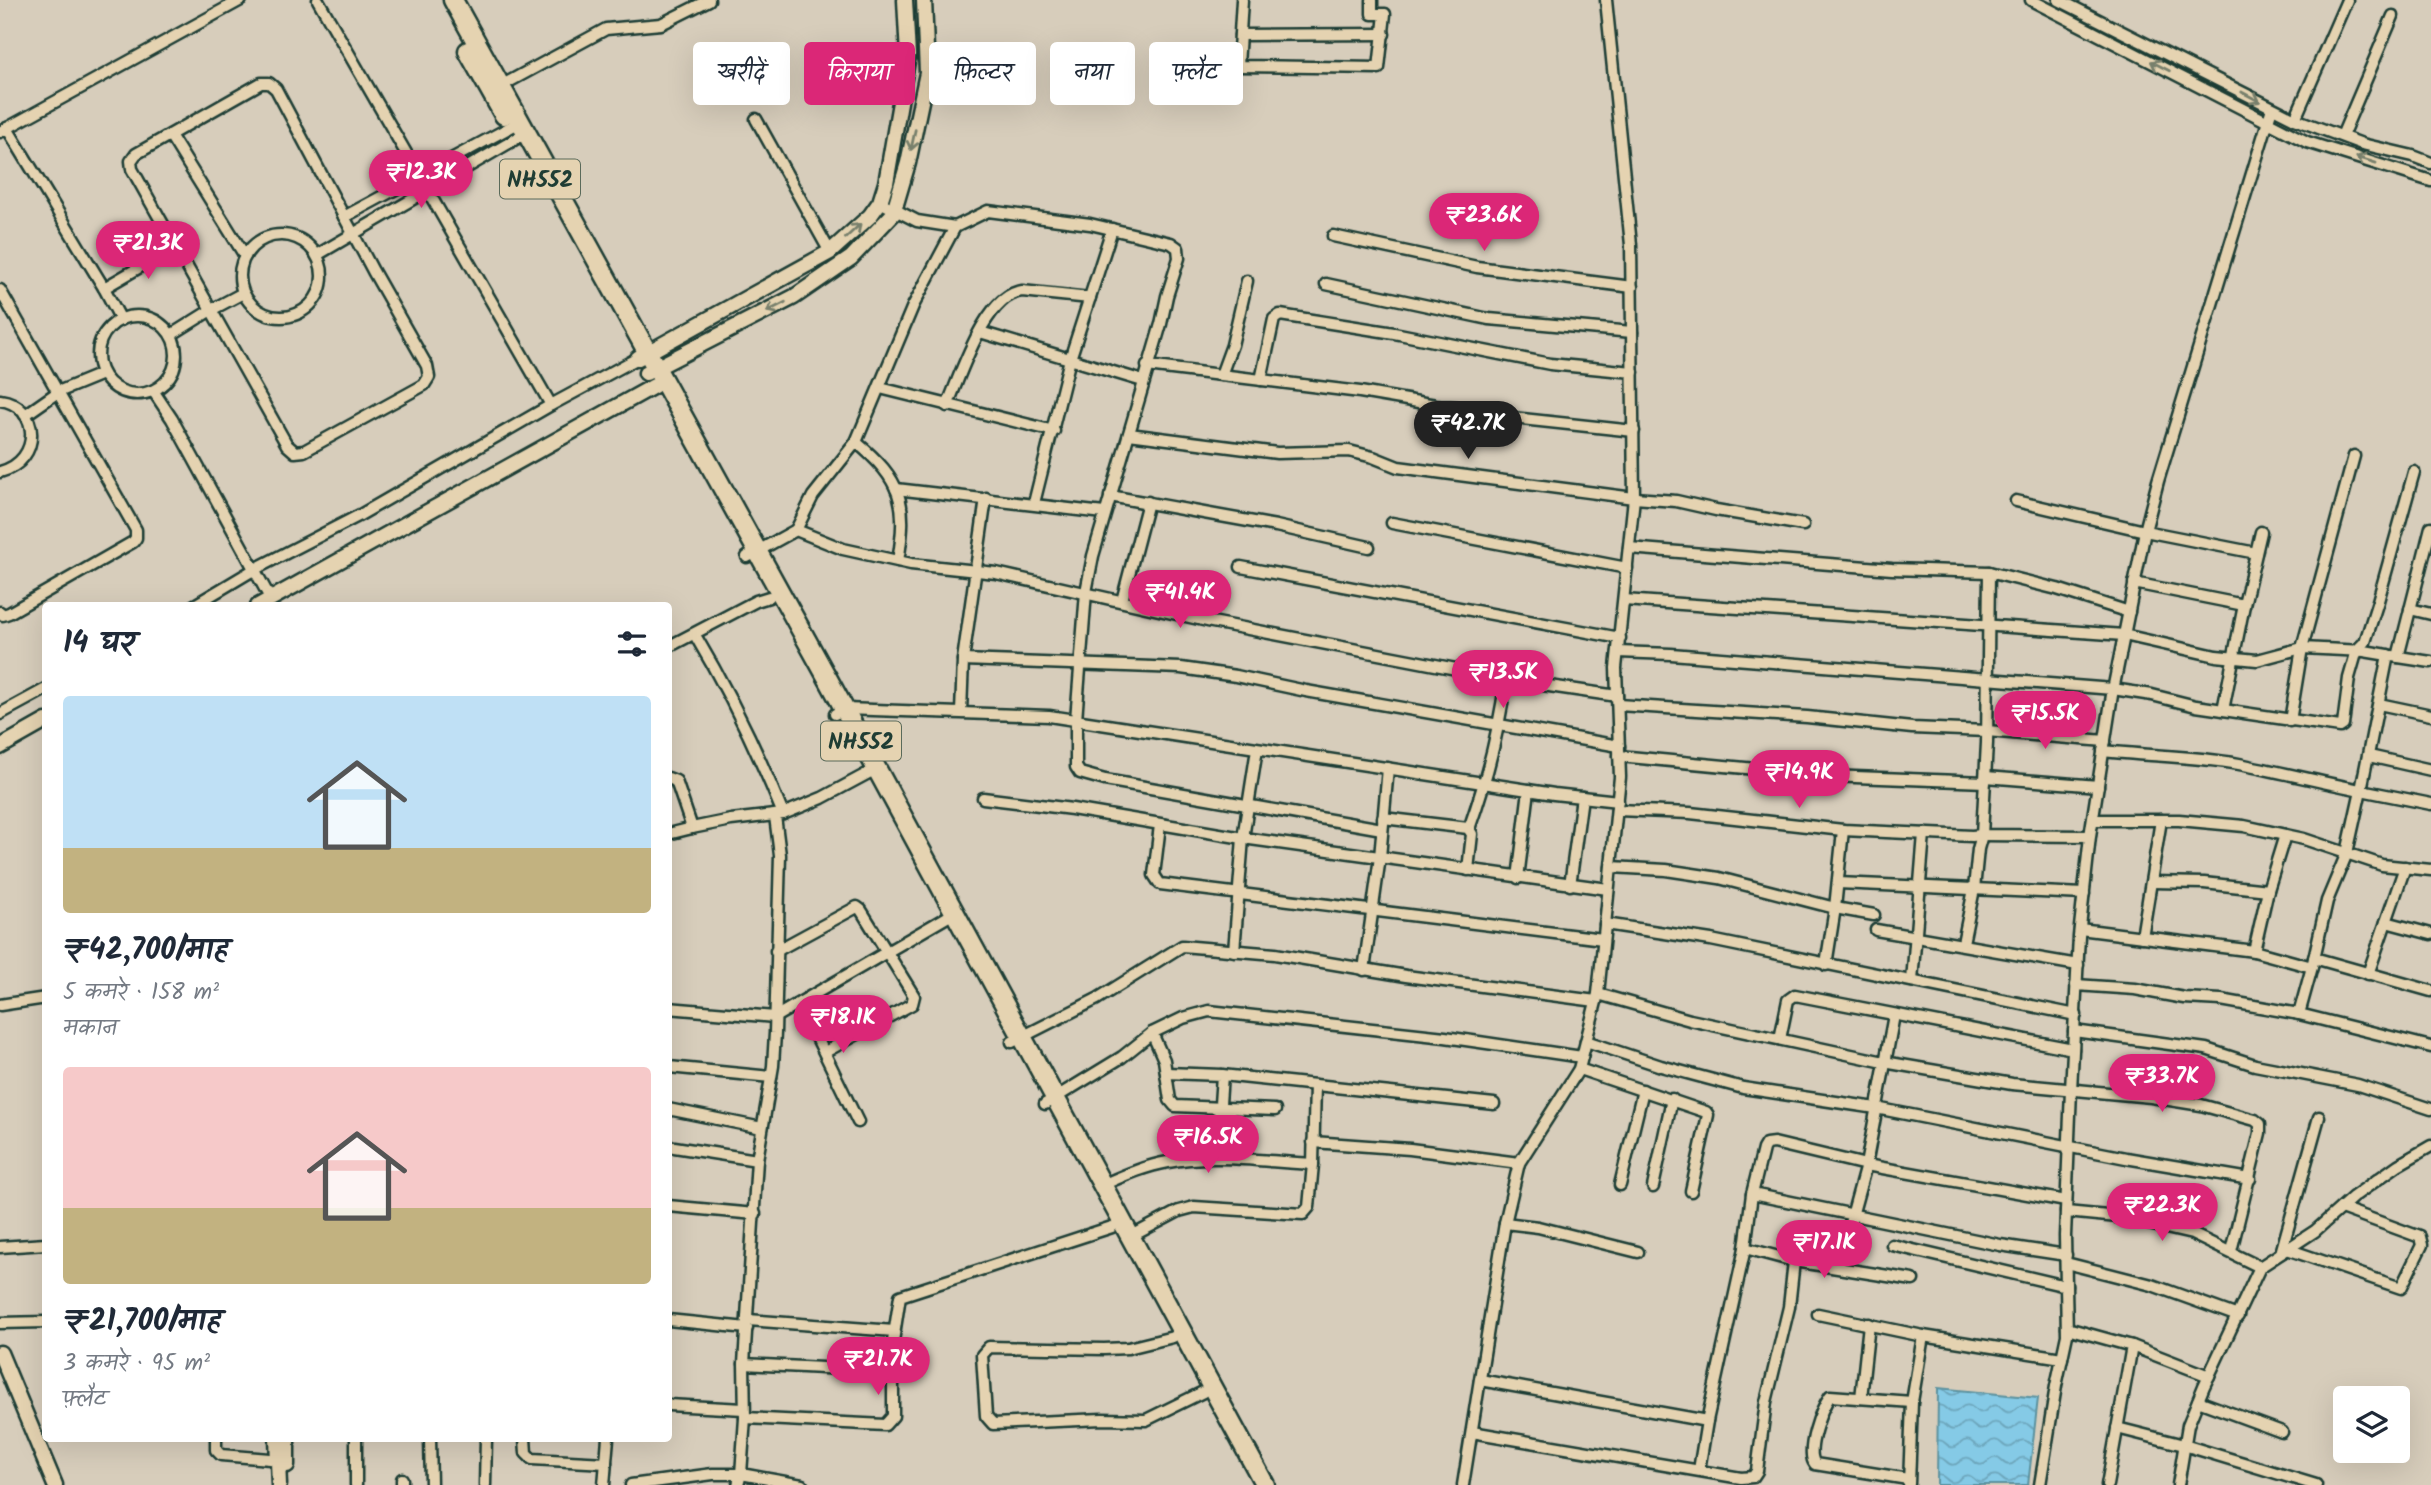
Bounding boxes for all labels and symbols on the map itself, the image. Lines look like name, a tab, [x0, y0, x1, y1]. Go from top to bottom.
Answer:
one-way arrow	[2150, 59, 2171, 73]
one-way arrow	[2240, 90, 2261, 104]
one-way arrow	[906, 128, 919, 151]
pin: ₹12.3K	[364, 150, 478, 210]
one-way arrow	[2355, 153, 2377, 166]
road number: NH552	[500, 160, 580, 198]
pin: ₹23.6K	[1427, 194, 1541, 253]
pin: ₹21.3K	[91, 222, 205, 281]
one-way arrow	[844, 223, 861, 240]
one-way arrow	[766, 300, 787, 314]
pin: ₹42.7K	[1411, 402, 1525, 461]
pin: ₹41.4K	[1123, 570, 1237, 630]
pin: ₹13.5K	[1446, 650, 1560, 710]
pin: ₹15.5K	[1988, 692, 2102, 751]
road number: NH552	[821, 722, 901, 761]
pin: ₹14.9K	[1742, 750, 1856, 810]
pin: ₹18.1K	[786, 996, 900, 1055]
pin: ₹33.7K	[2105, 1054, 2219, 1114]
pin: ₹16.5K	[1151, 1116, 1265, 1175]
pin: ₹22.3K	[2105, 1184, 2219, 1243]
pin: ₹17.1K	[1767, 1220, 1881, 1280]
pin: ₹21.7K	[821, 1338, 935, 1397]

